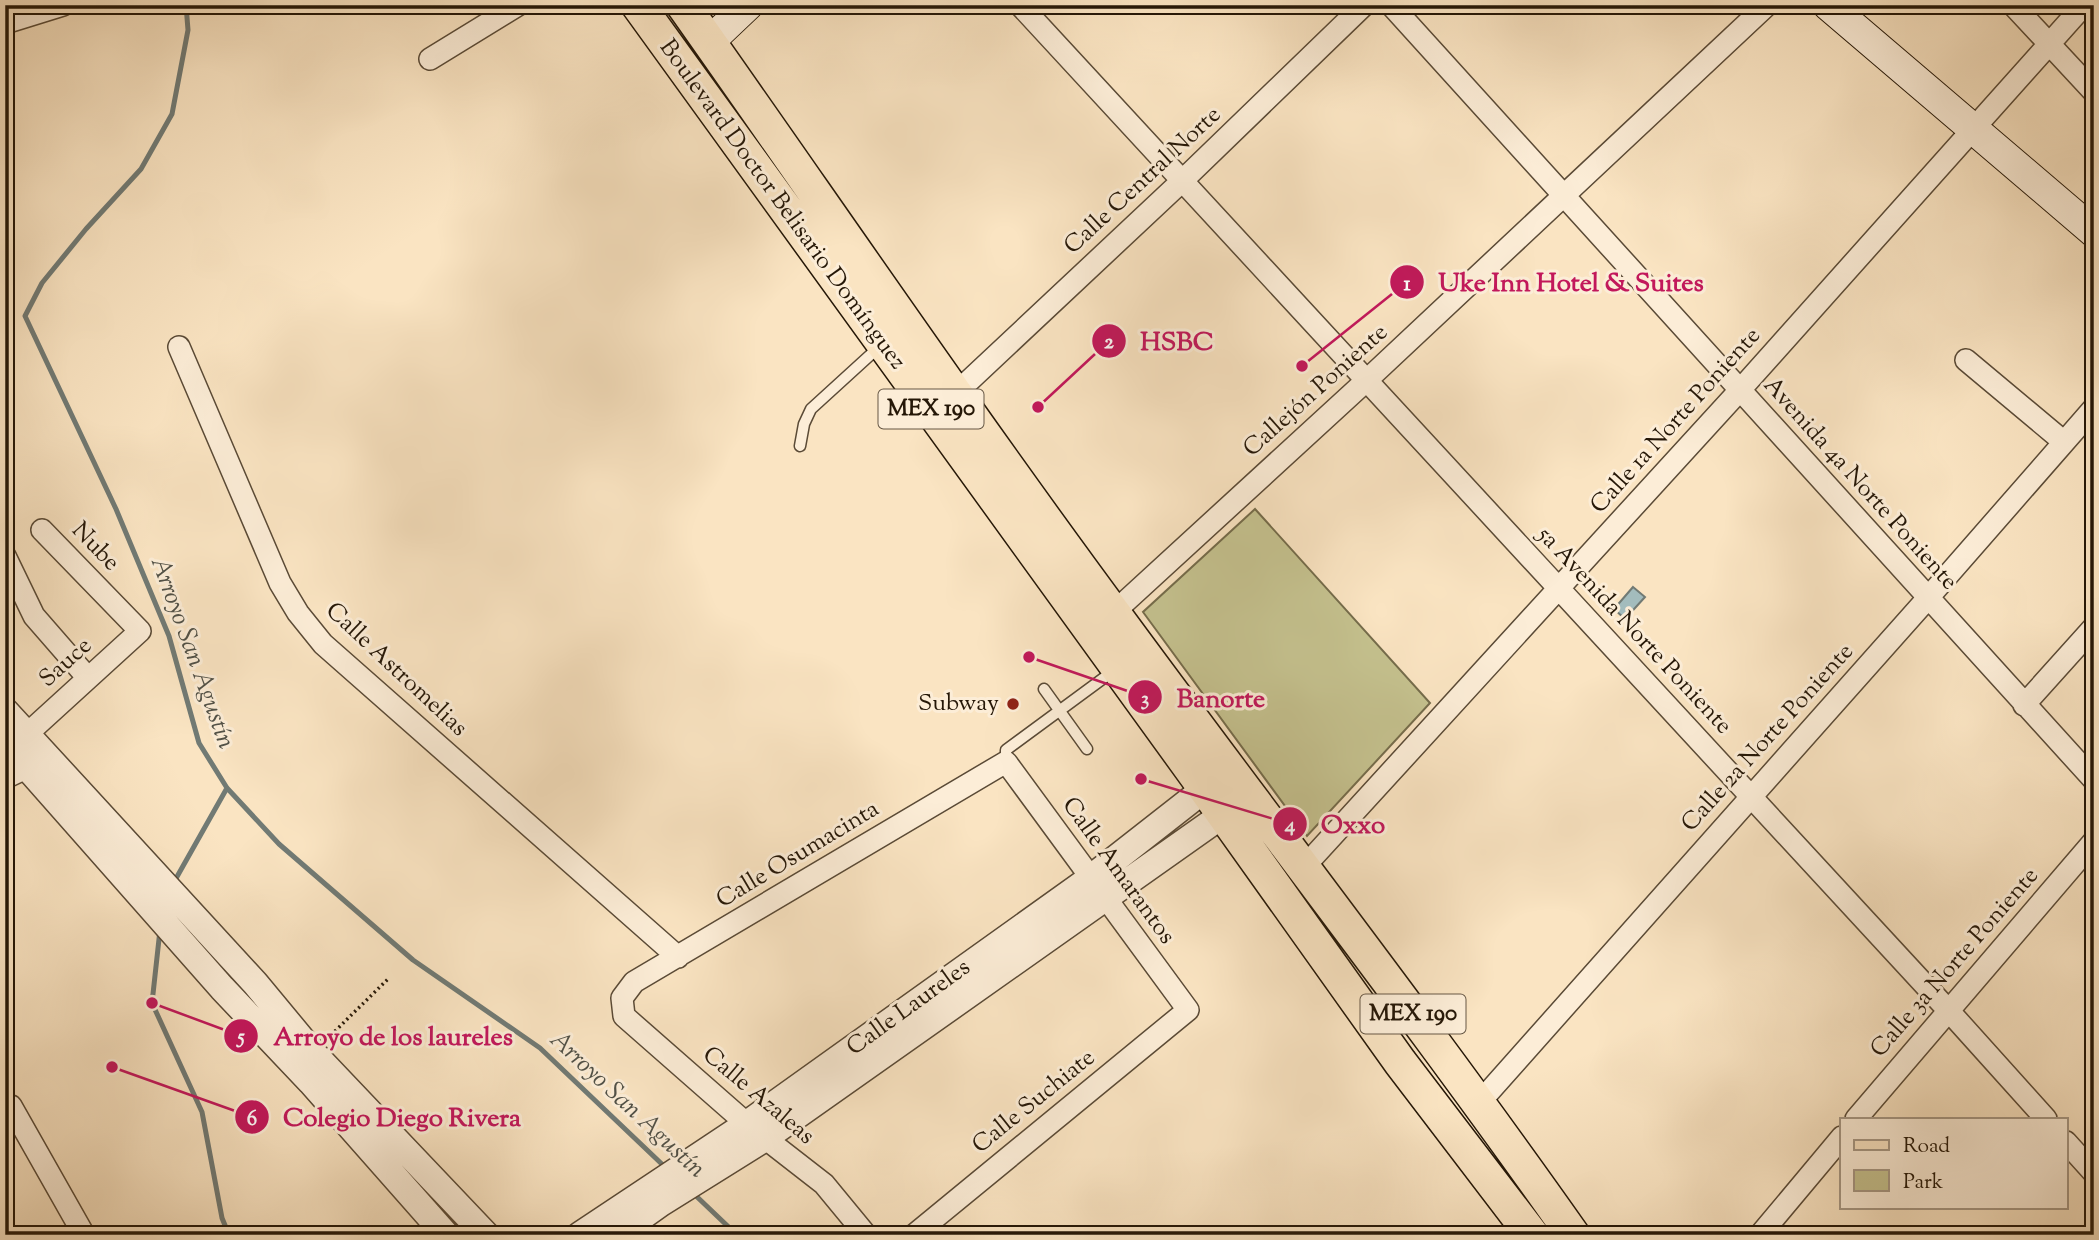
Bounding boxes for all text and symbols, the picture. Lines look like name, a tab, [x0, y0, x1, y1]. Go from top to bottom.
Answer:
street label: Boulevard Doctor Belisario Domínguez	[650, 33, 914, 377]
street label: Calle Central Norte	[1057, 99, 1229, 263]
callout: Uke Inn Hotel & Suites	[1389, 259, 1717, 306]
text: Uke Inn Hotel & Suites	[1438, 266, 1704, 303]
text: 1	[1403, 270, 1411, 300]
street label: Callejón Poniente	[1236, 317, 1396, 465]
callout: HSBC	[1091, 318, 1228, 365]
street label: Calle 1a Norte Poniente	[1583, 320, 1769, 522]
text: HSBC	[1140, 325, 1214, 362]
text: 2	[1104, 328, 1114, 358]
street label: Avenida 4a Norte Poniente	[1755, 370, 1965, 598]
road number: MEX 190	[878, 390, 984, 428]
street label: Nube	[63, 515, 127, 579]
street label: 5a Avenida Norte Poniente	[1527, 518, 1739, 742]
water label: Arroyo San Agustín	[140, 552, 244, 755]
street label: Calle Astromelias	[317, 595, 475, 745]
street label: Sauce	[32, 630, 100, 696]
street label: Calle 2a Norte Poniente	[1674, 636, 1862, 840]
callout: Banorte	[1128, 674, 1279, 721]
text: Banorte	[1177, 682, 1265, 719]
text: 3	[1141, 685, 1149, 715]
place label: Subway	[918, 687, 999, 721]
marker: Subway	[1005, 696, 1021, 712]
street label: Calle Amarantos	[1053, 790, 1183, 952]
street label: Calle Osumacinta	[710, 793, 886, 917]
callout: Oxxo	[1272, 800, 1400, 847]
text: Oxxo	[1321, 808, 1385, 845]
text: 4	[1284, 811, 1296, 841]
street label: Calle 3a Norte Poniente	[1863, 861, 2047, 1065]
street label: Calle Laureles	[840, 951, 978, 1065]
road number: MEX 190	[1360, 995, 1466, 1034]
callout: Arroyo de los laureles	[224, 1013, 527, 1060]
text: Arroyo de los laureles	[273, 1020, 513, 1057]
text: 5	[235, 1023, 245, 1053]
water label: Arroyo San Agustín	[540, 1023, 714, 1188]
street label: Calle Azaleas	[694, 1039, 822, 1153]
street label: Calle Suchiate	[965, 1042, 1103, 1162]
callout: Colegio Diego Rivera	[234, 1094, 535, 1141]
text: Colegio Diego Rivera	[283, 1101, 521, 1138]
text: 6	[247, 1105, 257, 1135]
legend	[1840, 1118, 2068, 1208]
text: Road	[1903, 1132, 1950, 1162]
text: Park	[1903, 1168, 1944, 1198]

